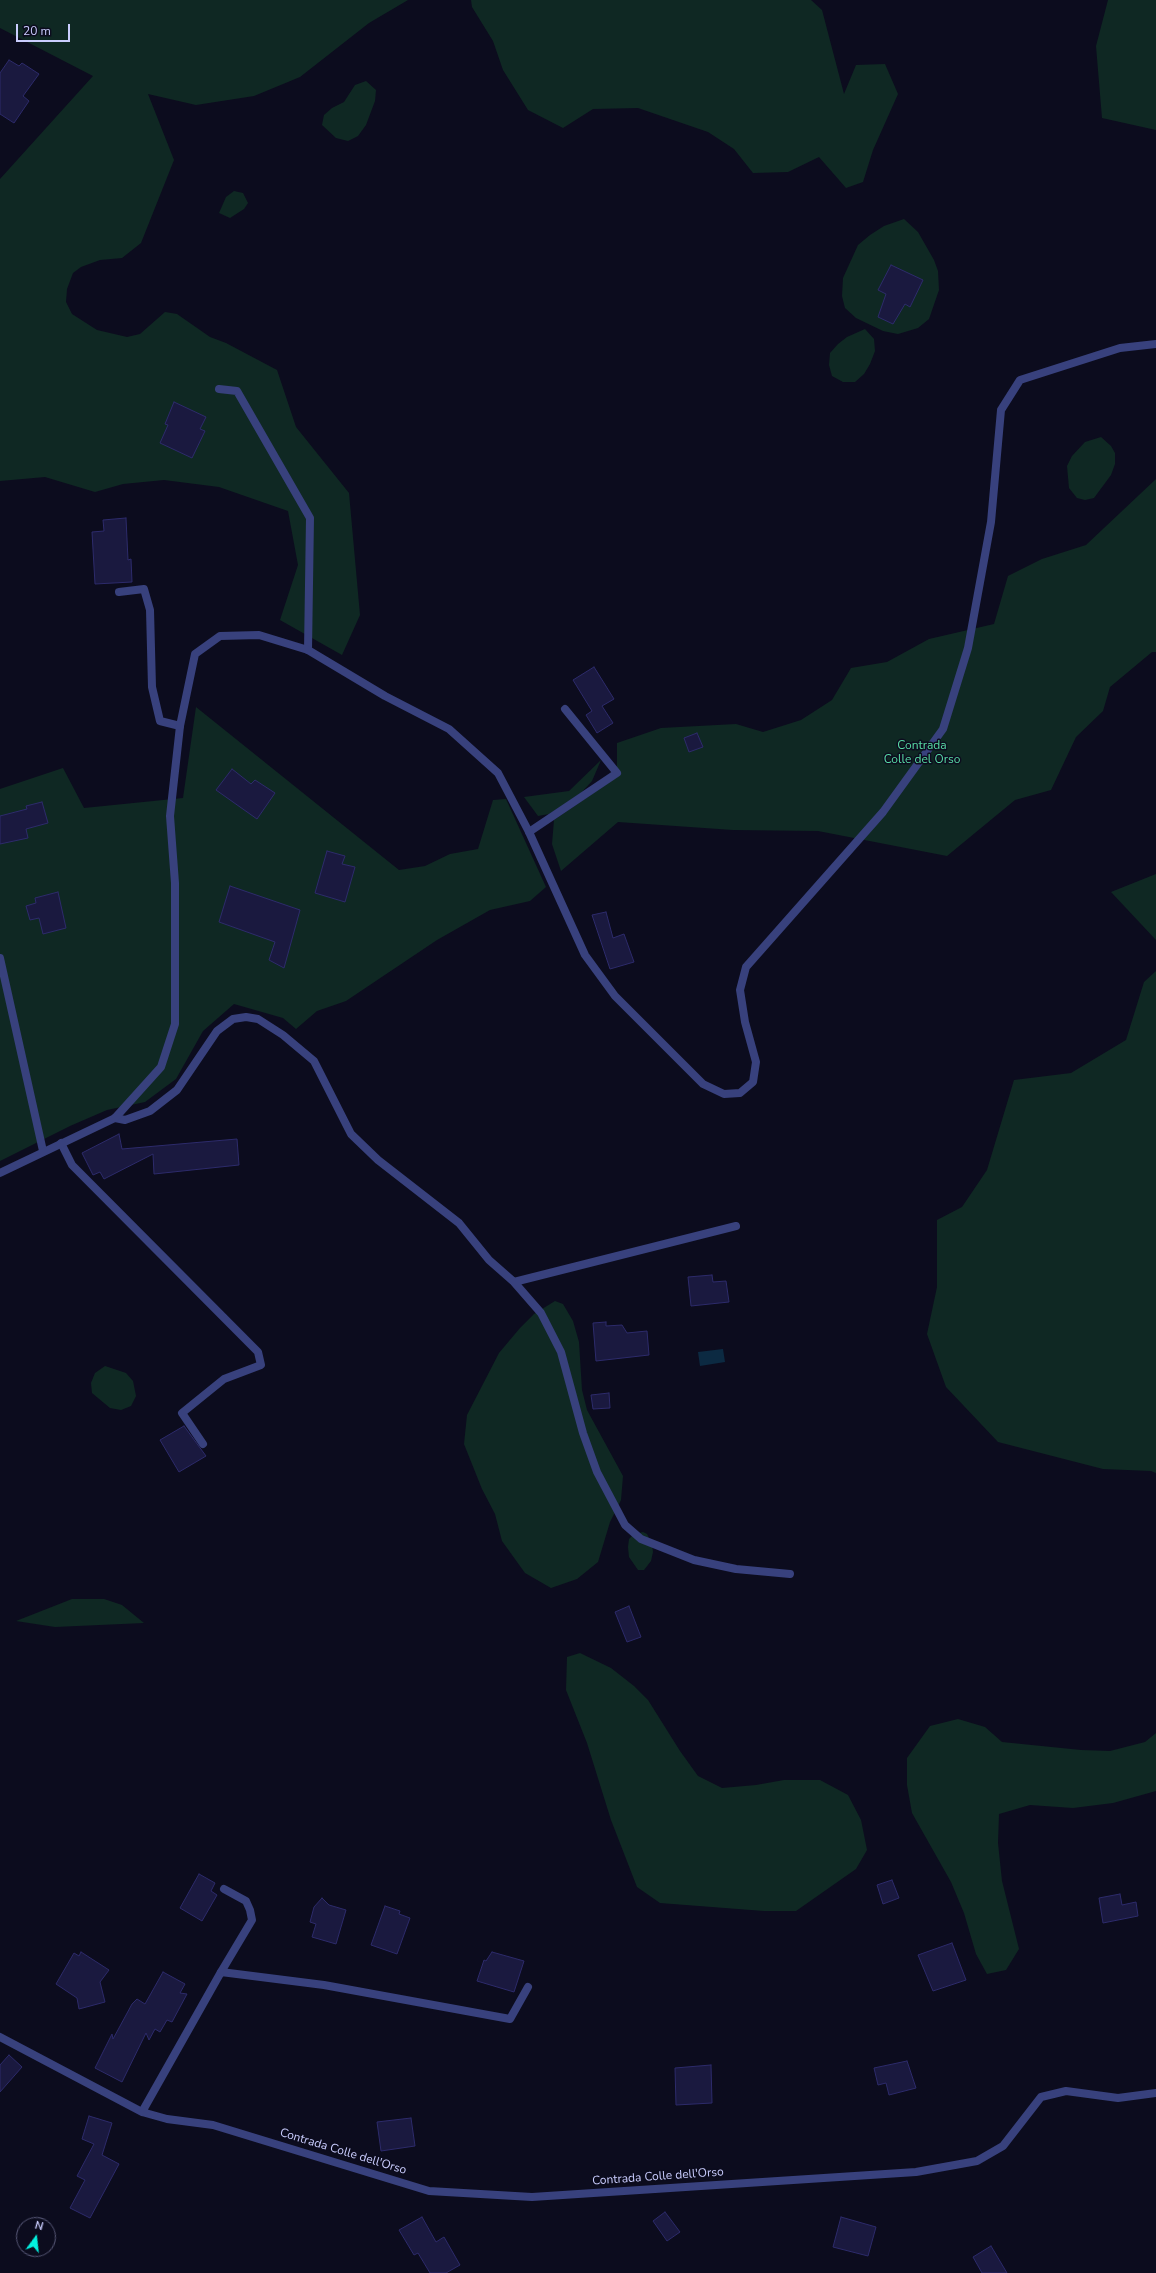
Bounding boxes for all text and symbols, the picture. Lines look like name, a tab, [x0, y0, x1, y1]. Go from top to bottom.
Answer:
scale bar	[18, 16, 72, 42]
text: 20 m	[23, 23, 51, 39]
park label: Contrada Colle del Orso	[884, 739, 960, 767]
street label: Contrada Colle dell'Orso	[278, 2126, 408, 2178]
street label: Contrada Colle dell'Orso	[592, 2165, 724, 2189]
north arrow	[16, 2217, 56, 2257]
text: N	[33, 2218, 45, 2234]

